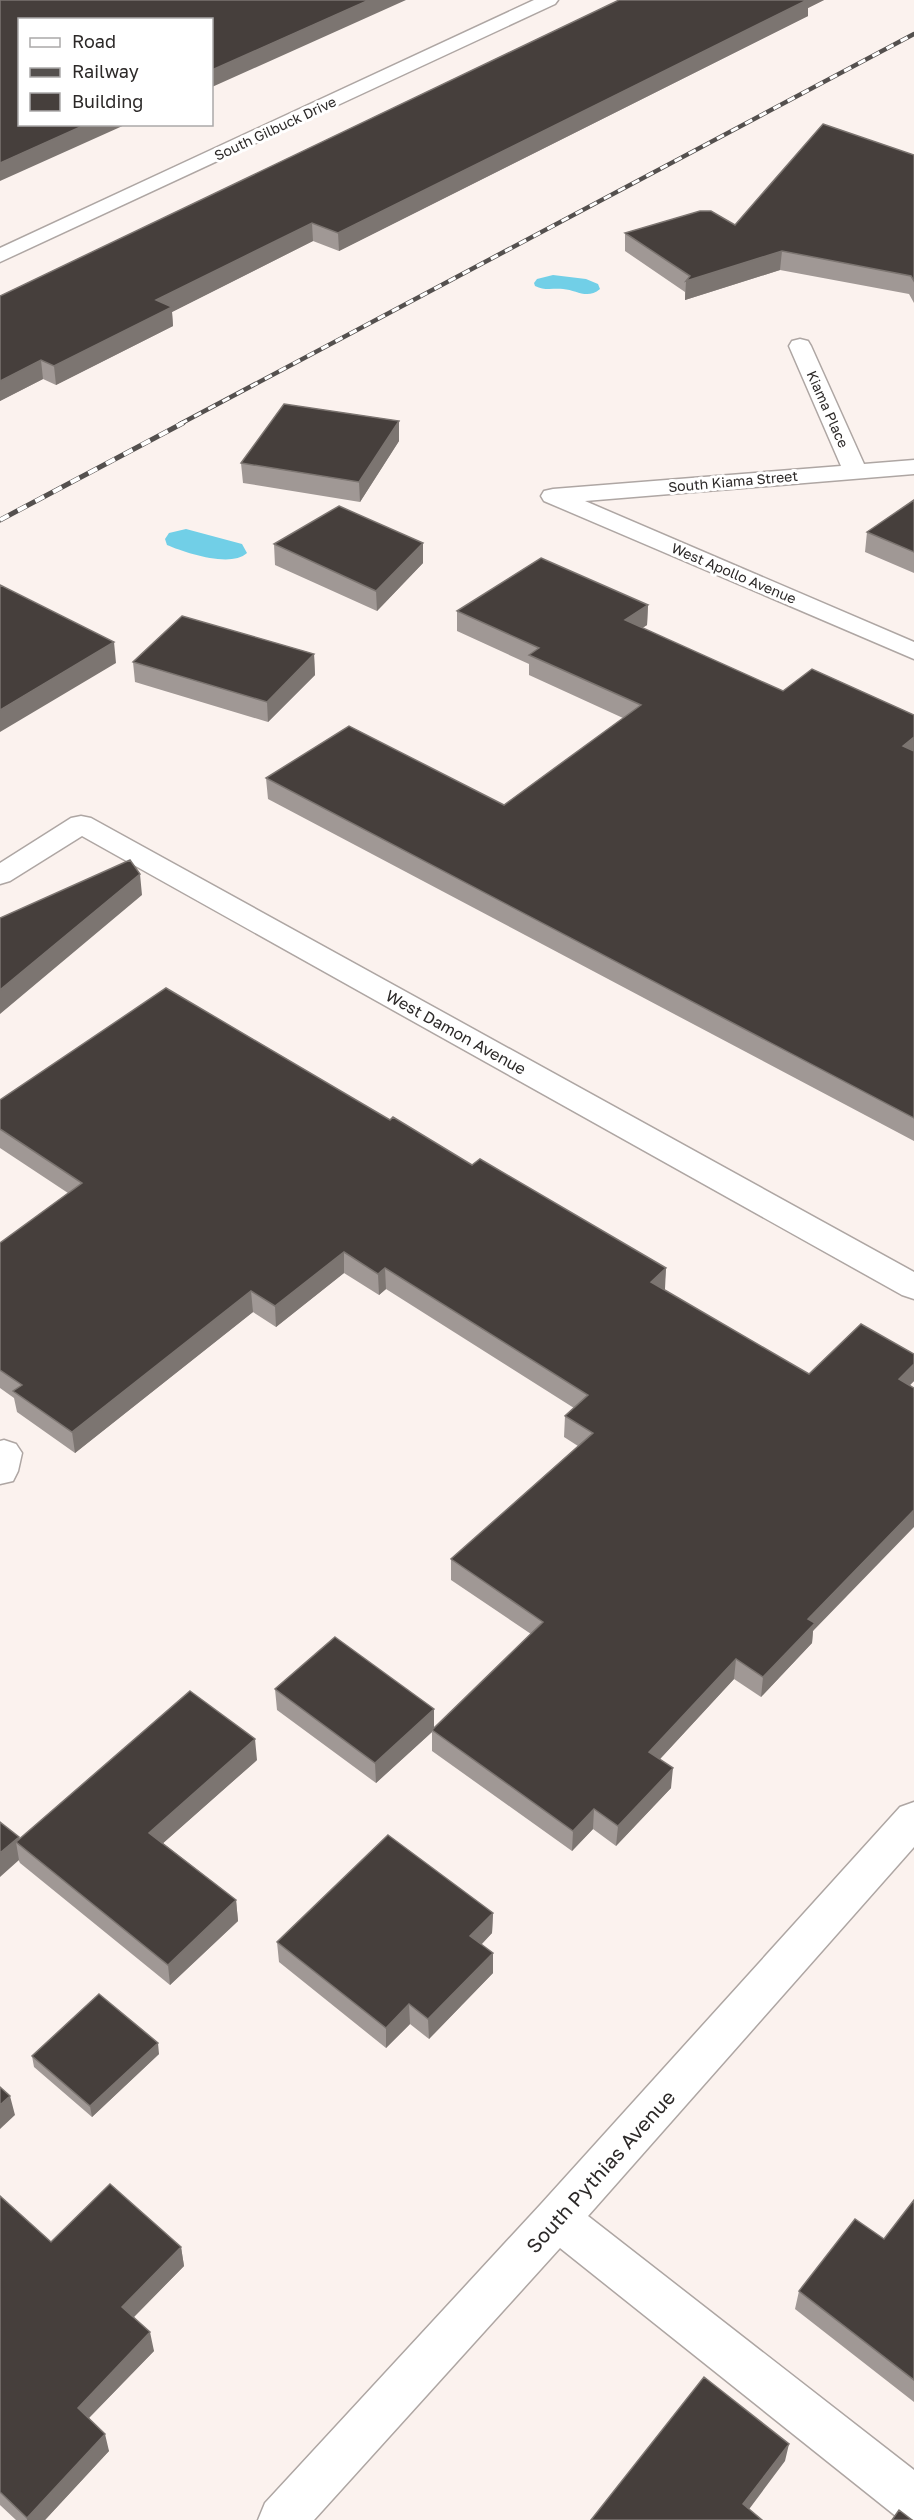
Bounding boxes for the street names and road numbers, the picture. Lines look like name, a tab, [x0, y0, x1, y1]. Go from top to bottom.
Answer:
street label: South Gilbuck Drive	[211, 92, 339, 164]
street label: Kiama Place	[803, 368, 853, 450]
street label: South Kiama Street	[667, 467, 799, 495]
street label: West Apollo Avenue	[669, 539, 799, 607]
street label: West Damon Avenue	[382, 985, 530, 1079]
street label: South Pythias Avenue	[521, 2085, 679, 2257]

